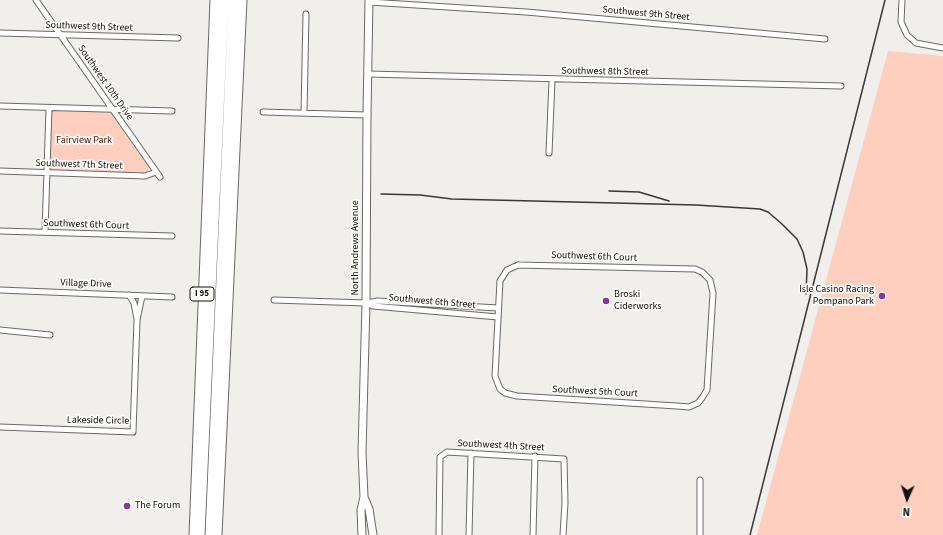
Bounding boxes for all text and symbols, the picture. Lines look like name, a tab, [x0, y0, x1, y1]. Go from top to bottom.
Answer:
street label: Southwest 9th Street	[602, 4, 690, 24]
street label: Southwest 9th Street	[45, 19, 133, 35]
street label: Southwest 10th Drive	[75, 43, 135, 123]
street label: Southwest 8th Street	[561, 65, 649, 79]
park label: Fairview Park	[56, 135, 112, 147]
street label: Southwest 7th Street	[35, 157, 123, 173]
street label: North Andrews Avenue	[350, 200, 362, 296]
street label: Southwest 6th Court	[43, 218, 129, 232]
street label: Southwest 6th Court	[551, 250, 637, 264]
street label: Village Drive	[60, 277, 112, 291]
place label: Isle Casino Racing Pompano Park	[799, 284, 874, 308]
road number: I 95	[190, 287, 214, 301]
place label: Broski Ciderworks	[614, 289, 662, 312]
marker: Isle Casino Racing Pompano Park	[877, 291, 887, 301]
street label: Southwest 6th Street	[388, 292, 476, 312]
marker: Broski Ciderworks	[601, 296, 611, 306]
street label: Southwest 5th Court	[552, 384, 638, 400]
street label: Lakeside Circle	[67, 414, 129, 428]
street label: Southwest 4th Street	[457, 438, 545, 454]
north arrow	[887, 479, 927, 519]
place label: The Forum	[135, 500, 180, 512]
marker: The Forum	[122, 501, 132, 511]
text: N	[902, 504, 910, 519]

